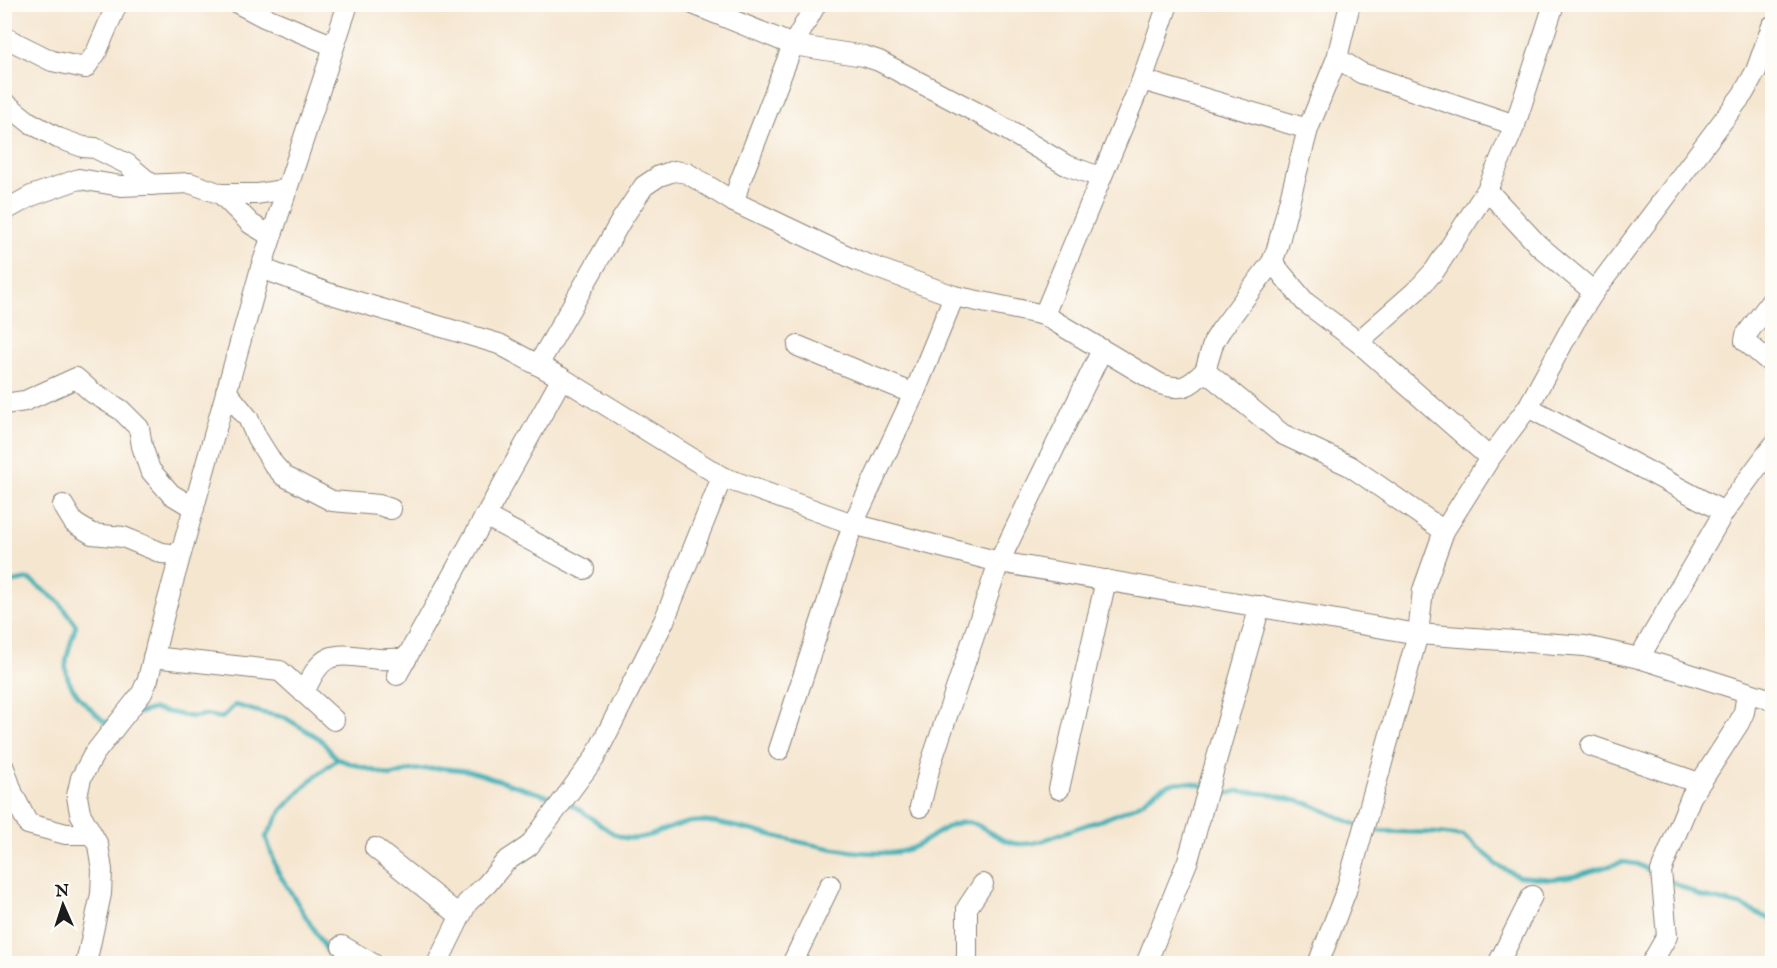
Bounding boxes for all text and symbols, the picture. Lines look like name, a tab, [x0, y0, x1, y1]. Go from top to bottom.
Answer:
north arrow	[33, 875, 93, 935]
text: N	[54, 882, 70, 902]

